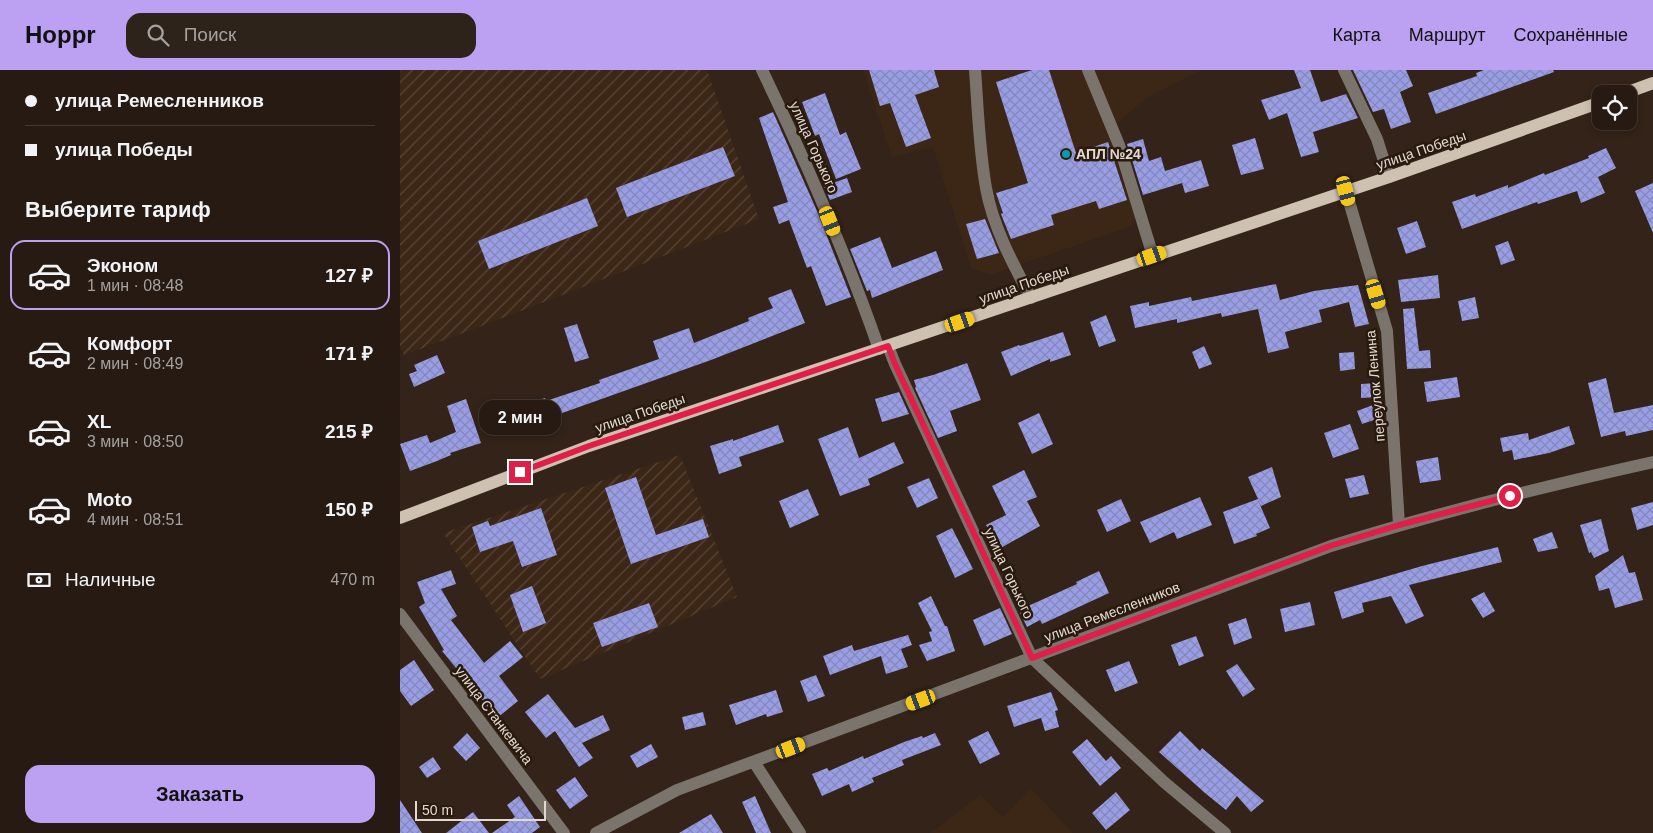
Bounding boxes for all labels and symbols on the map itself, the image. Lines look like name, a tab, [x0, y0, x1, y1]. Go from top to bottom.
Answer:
street label: улица Горького	[787, 99, 841, 195]
street label: улица Победы	[1374, 127, 1468, 173]
place label: АПЛ №24	[1076, 146, 1141, 162]
marker: АПЛ №24	[1060, 148, 1072, 160]
car	[1334, 175, 1357, 207]
car	[817, 204, 842, 238]
car	[1135, 244, 1168, 268]
street label: улица Победы	[977, 261, 1071, 307]
car	[1364, 277, 1387, 311]
car	[943, 310, 976, 334]
street label: переулок Ленина	[1362, 329, 1388, 442]
street label: улица Победы	[593, 390, 687, 436]
callout: 2 мин	[479, 400, 561, 434]
route end	[509, 461, 531, 483]
route start	[1499, 485, 1521, 507]
street label: улица Горького	[981, 525, 1037, 621]
street label: улица Ремесленников	[1042, 579, 1182, 645]
street label: улица Станкевича	[452, 663, 536, 767]
car	[904, 688, 937, 712]
car	[774, 736, 807, 760]
scale bar	[415, 798, 546, 821]

